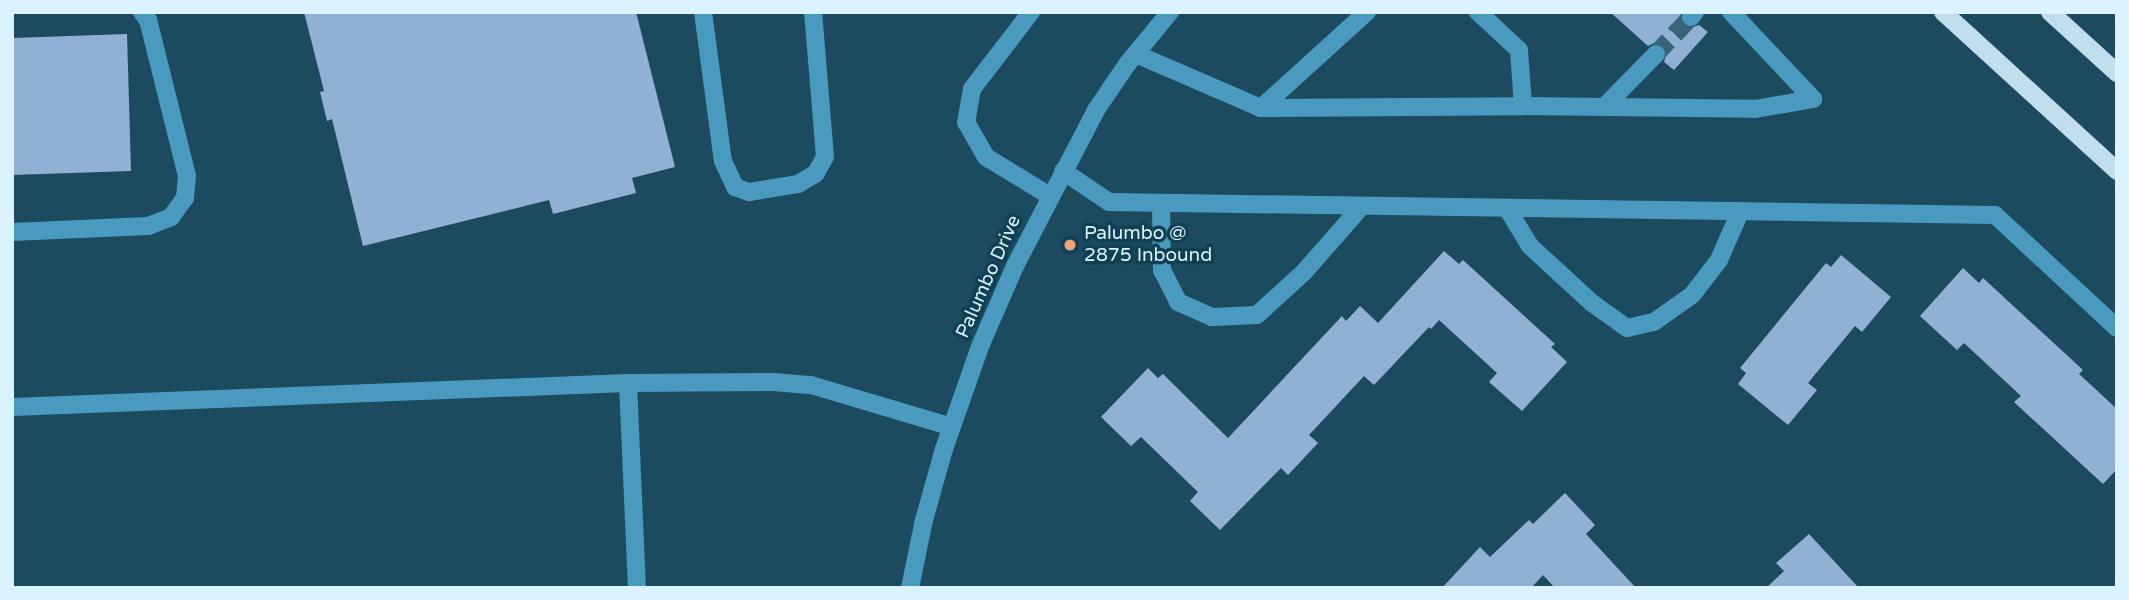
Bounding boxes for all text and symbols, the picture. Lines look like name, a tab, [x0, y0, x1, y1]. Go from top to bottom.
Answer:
street label: Palumbo Drive	[952, 212, 1026, 342]
place label: Palumbo @ 2875 Inbound	[1084, 223, 1212, 267]
marker: Palumbo @ 2875 Inbound	[1062, 237, 1078, 253]

